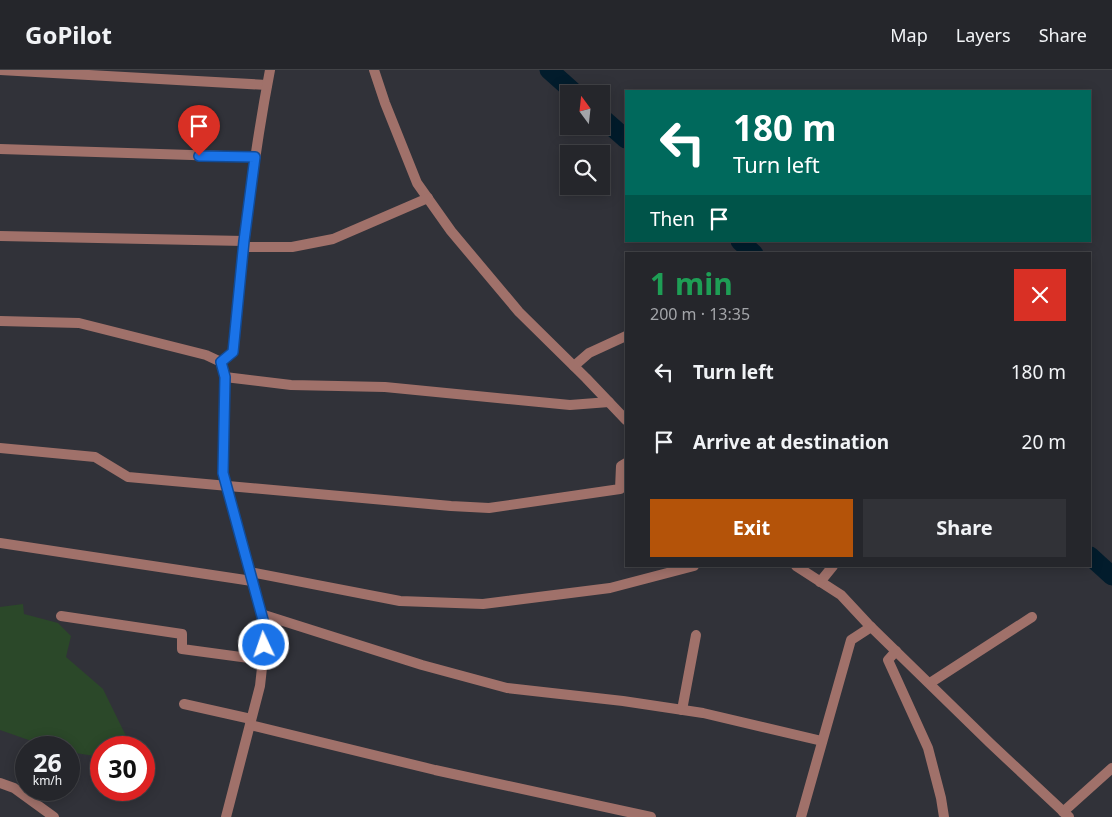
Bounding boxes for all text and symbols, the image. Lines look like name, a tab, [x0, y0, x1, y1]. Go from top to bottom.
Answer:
text: GoPilot	[25, 18, 112, 51]
text: Map	[890, 23, 928, 47]
text: Layers	[956, 23, 1011, 47]
text: Share	[1039, 23, 1087, 47]
north arrow	[560, 85, 610, 135]
map controls	[560, 85, 610, 195]
text: 180 m	[733, 104, 836, 151]
pin	[178, 105, 220, 156]
icon: left	[650, 110, 715, 175]
icon: arrive	[185, 112, 213, 140]
button: search	[560, 145, 610, 195]
text: Turn left	[733, 149, 820, 179]
icon: arrive	[705, 205, 733, 233]
text: Then	[650, 206, 695, 232]
text: 1 min	[650, 263, 733, 304]
button: close	[1014, 269, 1066, 321]
text: 200 m · 13:35	[650, 303, 750, 325]
icon: left	[650, 358, 678, 386]
text: Turn left	[693, 359, 774, 385]
text: 180 m	[1011, 359, 1066, 385]
icon: arrive	[650, 428, 678, 456]
text: Arrive at destination	[693, 429, 889, 455]
text: 20 m	[1022, 429, 1066, 455]
button: Exit	[650, 499, 853, 557]
button: Share	[863, 499, 1066, 557]
position arrow	[237, 618, 289, 670]
speed limit sign: 30	[90, 736, 155, 801]
text: 26	[33, 745, 62, 779]
text: km/h	[33, 772, 62, 789]

